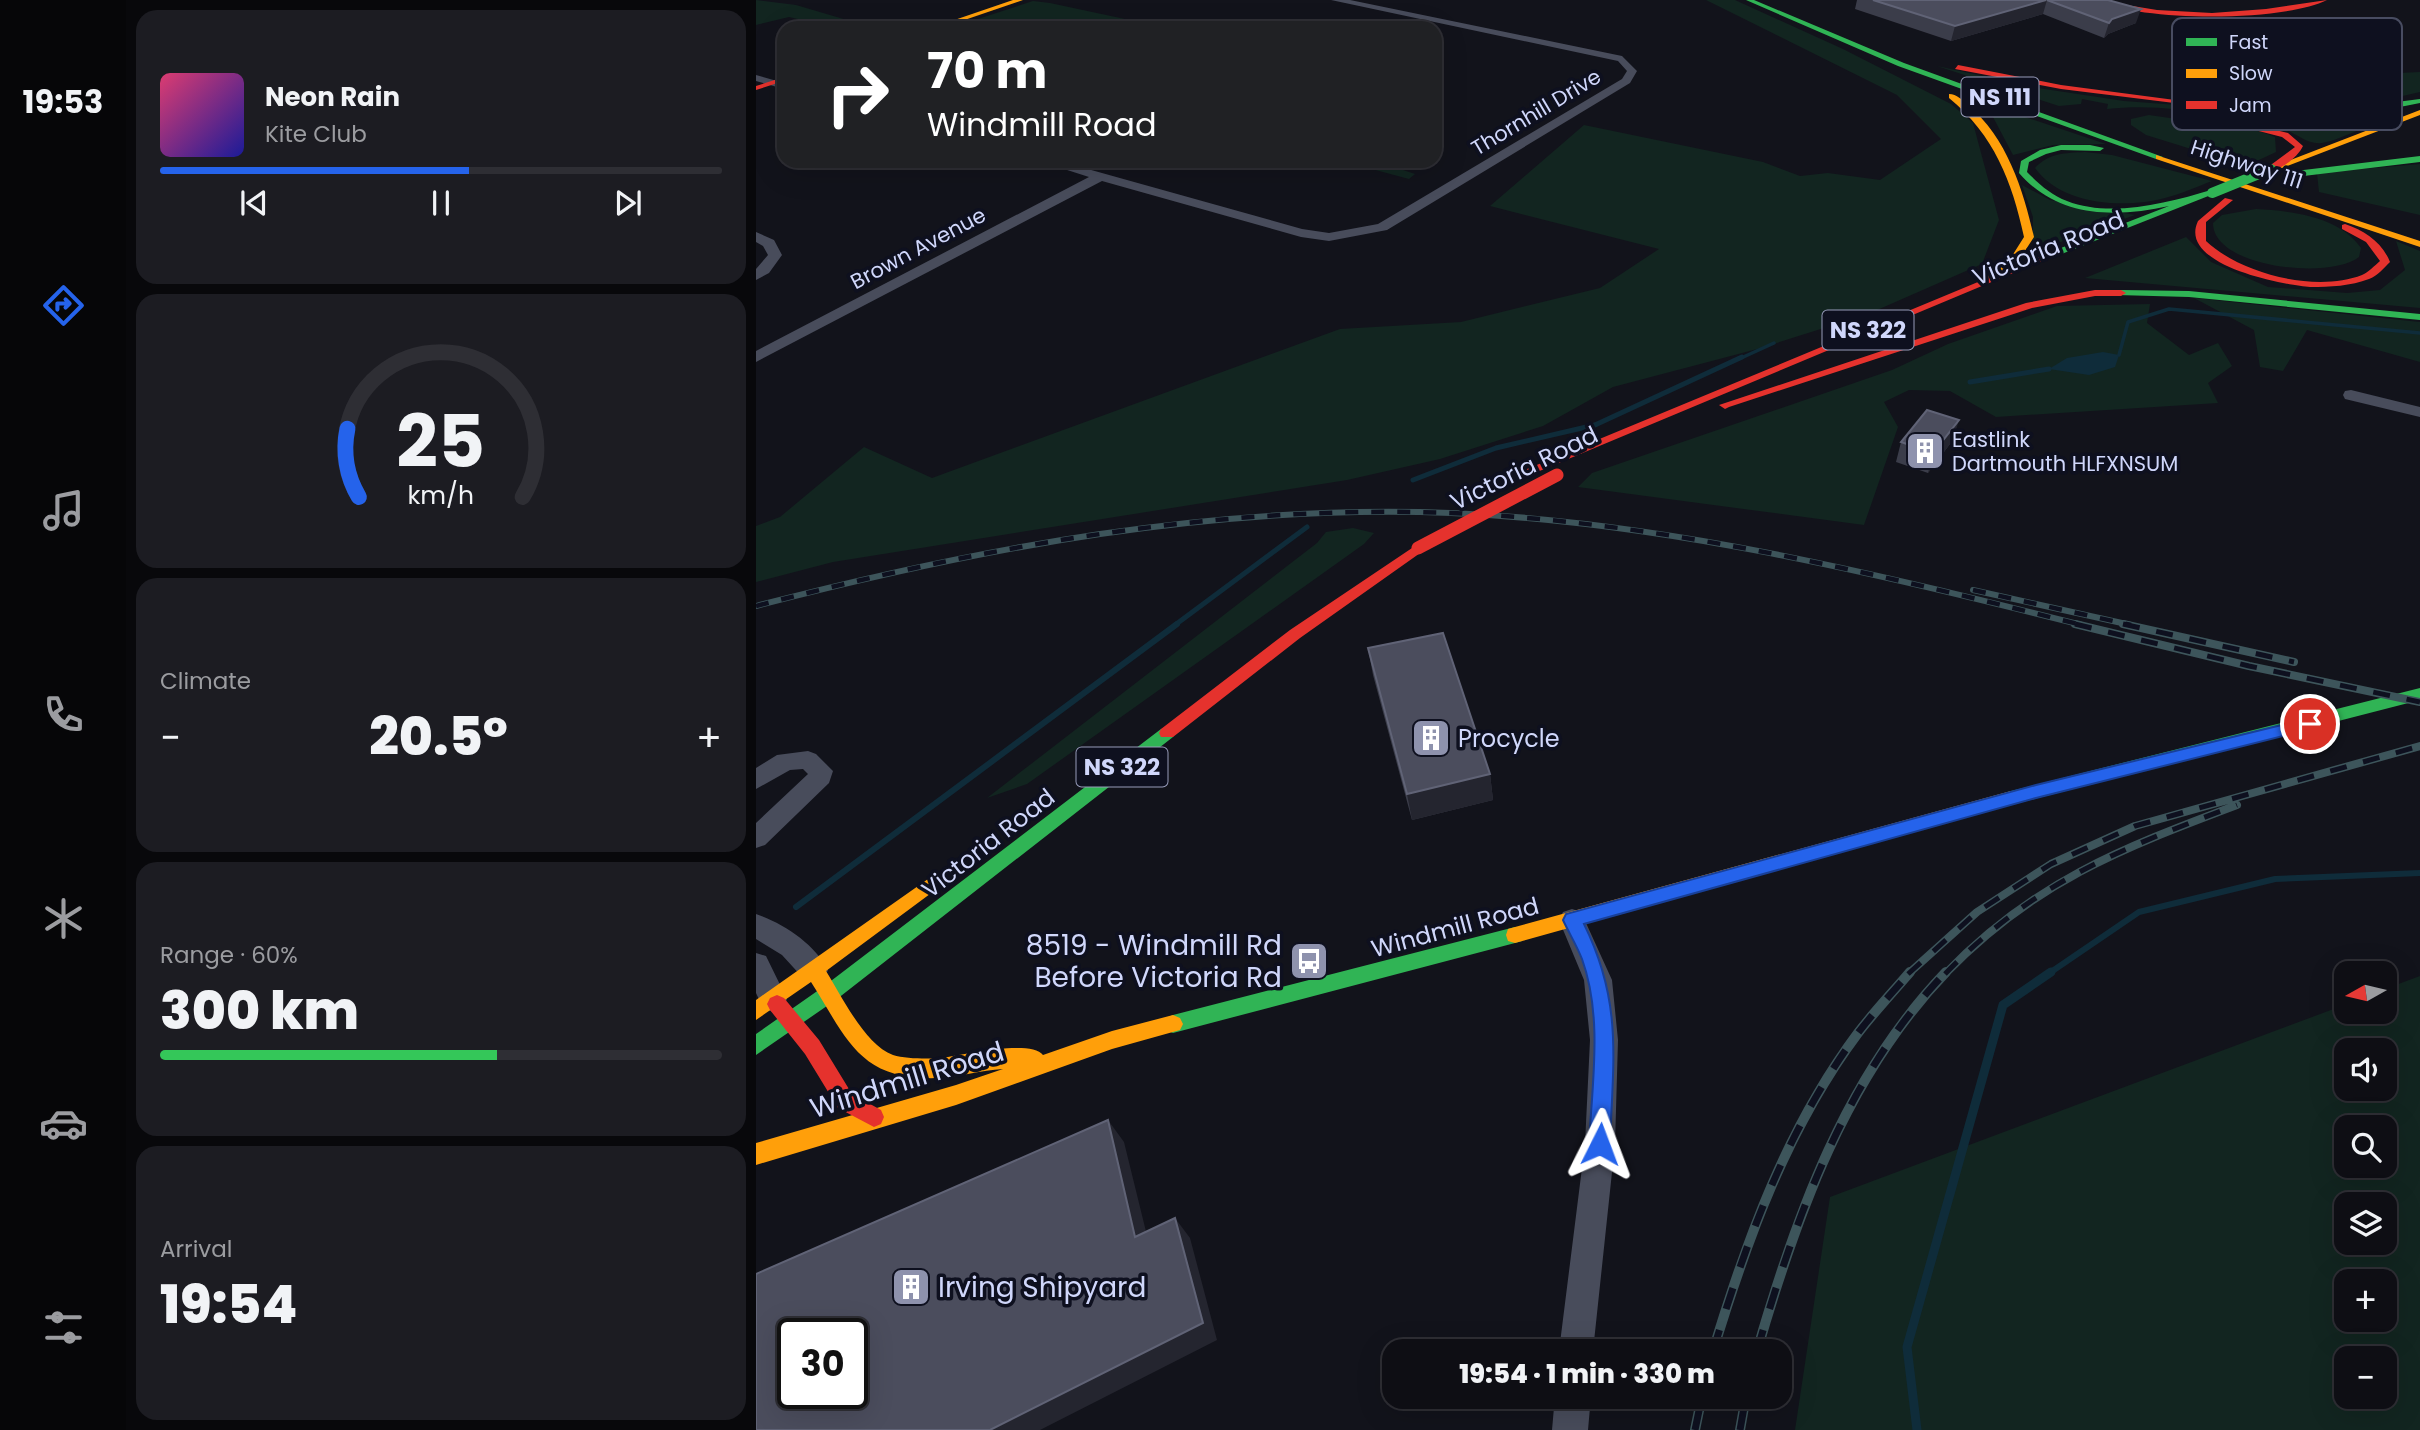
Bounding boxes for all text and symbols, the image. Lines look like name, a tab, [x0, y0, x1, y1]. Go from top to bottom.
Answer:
legend	[2172, 18, 2402, 130]
text: Fast	[2229, 29, 2268, 56]
text: 70 m	[927, 37, 1047, 105]
icon: right	[812, 49, 903, 140]
text: Slow	[2229, 60, 2273, 87]
street label: Thornhill Drive	[1466, 62, 1606, 162]
road number: NS 111	[1962, 78, 2038, 116]
text: 19:53	[23, 79, 103, 124]
text: Neon Rain	[265, 79, 400, 115]
text: Jam	[2229, 92, 2271, 119]
text: Windmill Road	[927, 102, 1157, 147]
text: Kite Club	[265, 118, 367, 150]
street label: Highway 111	[2187, 132, 2307, 196]
icon: previous	[235, 184, 273, 222]
icon: pause	[422, 184, 460, 222]
icon: next	[609, 184, 647, 222]
street label: Brown Avenue	[845, 200, 991, 296]
street label: Victoria Road	[1967, 203, 2129, 293]
icon: directions	[39, 281, 88, 330]
road number: NS 322	[1822, 310, 1914, 350]
text: 25	[397, 391, 485, 492]
street label: Victoria Road	[1445, 418, 1603, 518]
place label: Eastlink Dartmouth HLFXNSUM	[1952, 425, 2178, 478]
building icon: Eastlink Dartmouth HLFXNSUM	[1904, 430, 1946, 472]
text: km/h	[408, 478, 474, 513]
icon: music	[39, 486, 88, 535]
text: Climate	[160, 665, 251, 697]
icon: phone	[39, 690, 88, 739]
pin	[2280, 694, 2340, 754]
text: 20.5°	[369, 700, 508, 773]
icon: arrive	[2291, 705, 2329, 743]
text: −	[160, 711, 181, 764]
text: +	[696, 711, 722, 764]
building icon: Procycle	[1410, 717, 1452, 759]
place label: Procycle	[1458, 722, 1560, 755]
road number: NS 322	[1076, 748, 1168, 786]
street label: Victoria Road	[915, 781, 1061, 905]
street label: Windmill Road	[1368, 889, 1542, 965]
icon: climate	[39, 894, 88, 943]
place label: 8519 - Windmill Rd Before Victoria Rd	[1026, 926, 1282, 997]
text: Range · 60%	[160, 939, 298, 971]
bus stop icon: 8519 - Windmill Rd Before Victoria Rd	[1288, 940, 1330, 982]
north arrow	[2334, 961, 2398, 1024]
map controls	[2334, 961, 2397, 1409]
text: 300 km	[160, 974, 359, 1047]
street label: Windmill Road	[805, 1032, 1009, 1128]
button: sound	[2334, 1038, 2397, 1101]
icon: car	[39, 1099, 88, 1148]
position arrow	[1563, 1107, 1637, 1181]
button: search	[2334, 1115, 2397, 1178]
button: layers	[2334, 1192, 2397, 1255]
text: Arrival	[160, 1233, 232, 1265]
building icon: Irving Shipyard	[890, 1266, 932, 1308]
text: 19:54	[160, 1268, 297, 1341]
place label: Irving Shipyard	[938, 1268, 1147, 1307]
button: +	[2334, 1269, 2397, 1332]
icon: filters	[39, 1303, 88, 1352]
speed limit sign: 30	[777, 1318, 868, 1409]
button: −	[2334, 1346, 2397, 1409]
text: 19:54 · 1 min · 330 m	[1459, 1356, 1715, 1392]

